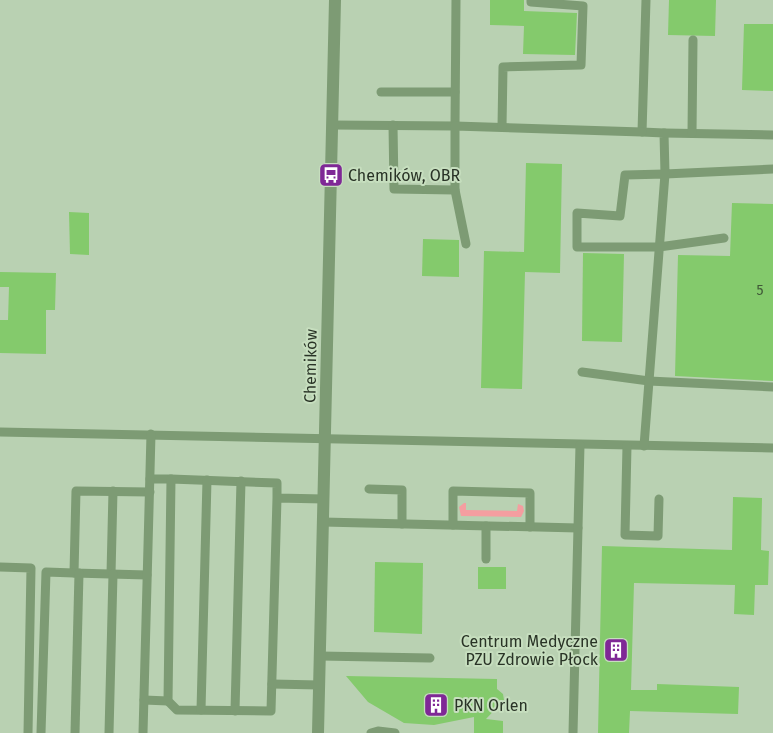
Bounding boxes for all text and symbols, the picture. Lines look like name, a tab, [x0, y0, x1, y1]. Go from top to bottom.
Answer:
bus stop icon: Chemików, OBR	[318, 162, 344, 188]
place label: Chemików, OBR	[348, 166, 461, 185]
house number: 5	[756, 282, 764, 299]
street label: Chemików	[300, 328, 321, 403]
place label: Centrum Medyczne PZU Zdrowie Płock	[461, 632, 599, 669]
building icon: Centrum Medyczne PZU Zdrowie Płock	[603, 637, 629, 663]
building icon: PKN Orlen	[423, 692, 449, 718]
place label: PKN Orlen	[454, 696, 528, 715]

